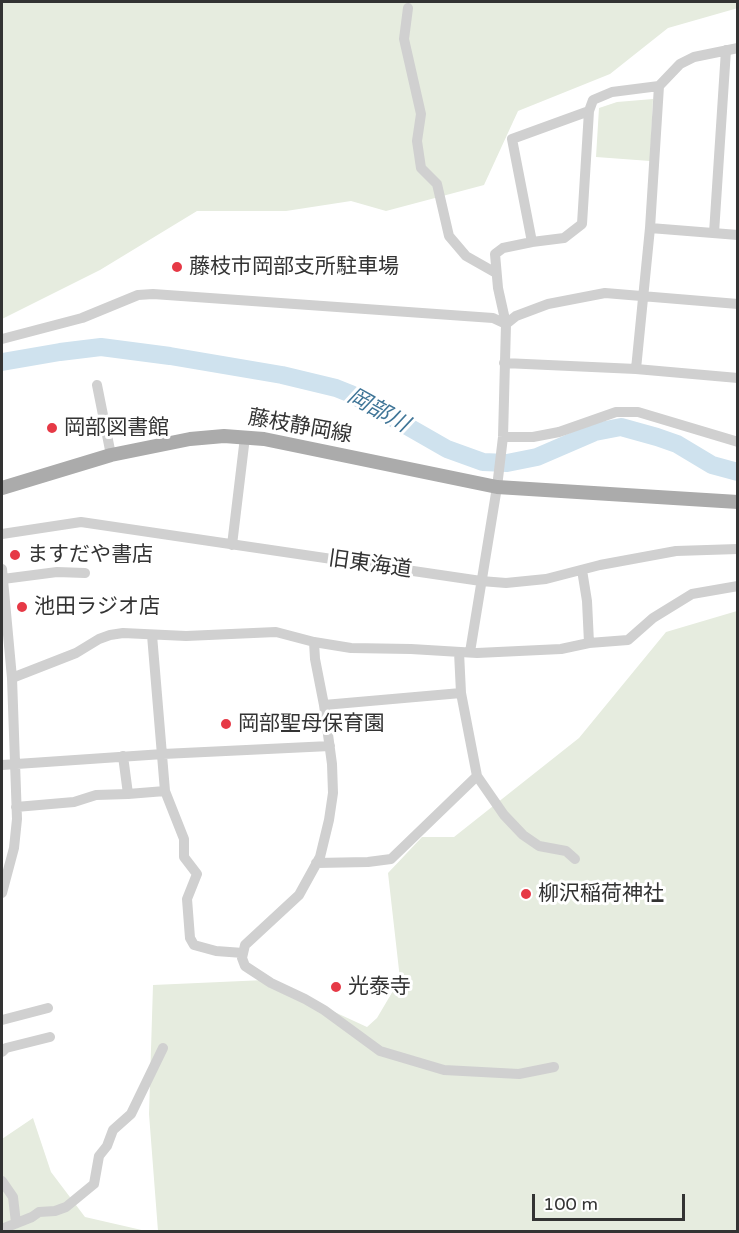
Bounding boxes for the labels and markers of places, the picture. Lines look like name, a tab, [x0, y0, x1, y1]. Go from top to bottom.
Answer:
place label: 藤枝市岡部支所駐車場	[189, 254, 399, 280]
marker: 藤枝市岡部支所駐車場	[170, 260, 184, 274]
place label: 岡部図書館	[64, 415, 169, 441]
marker: 岡部図書館	[45, 421, 59, 435]
place label: ますだや書店	[27, 542, 153, 568]
marker: ますだや書店	[8, 548, 22, 562]
place label: 池田ラジオ店	[34, 594, 160, 620]
marker: 池田ラジオ店	[15, 600, 29, 614]
place label: 岡部聖母保育園	[238, 711, 385, 737]
marker: 岡部聖母保育園	[219, 717, 233, 731]
place label: 柳沢稲荷神社	[538, 881, 664, 907]
marker: 柳沢稲荷神社	[519, 887, 533, 901]
place label: 光泰寺	[348, 974, 411, 1000]
marker: 光泰寺	[329, 980, 343, 994]

